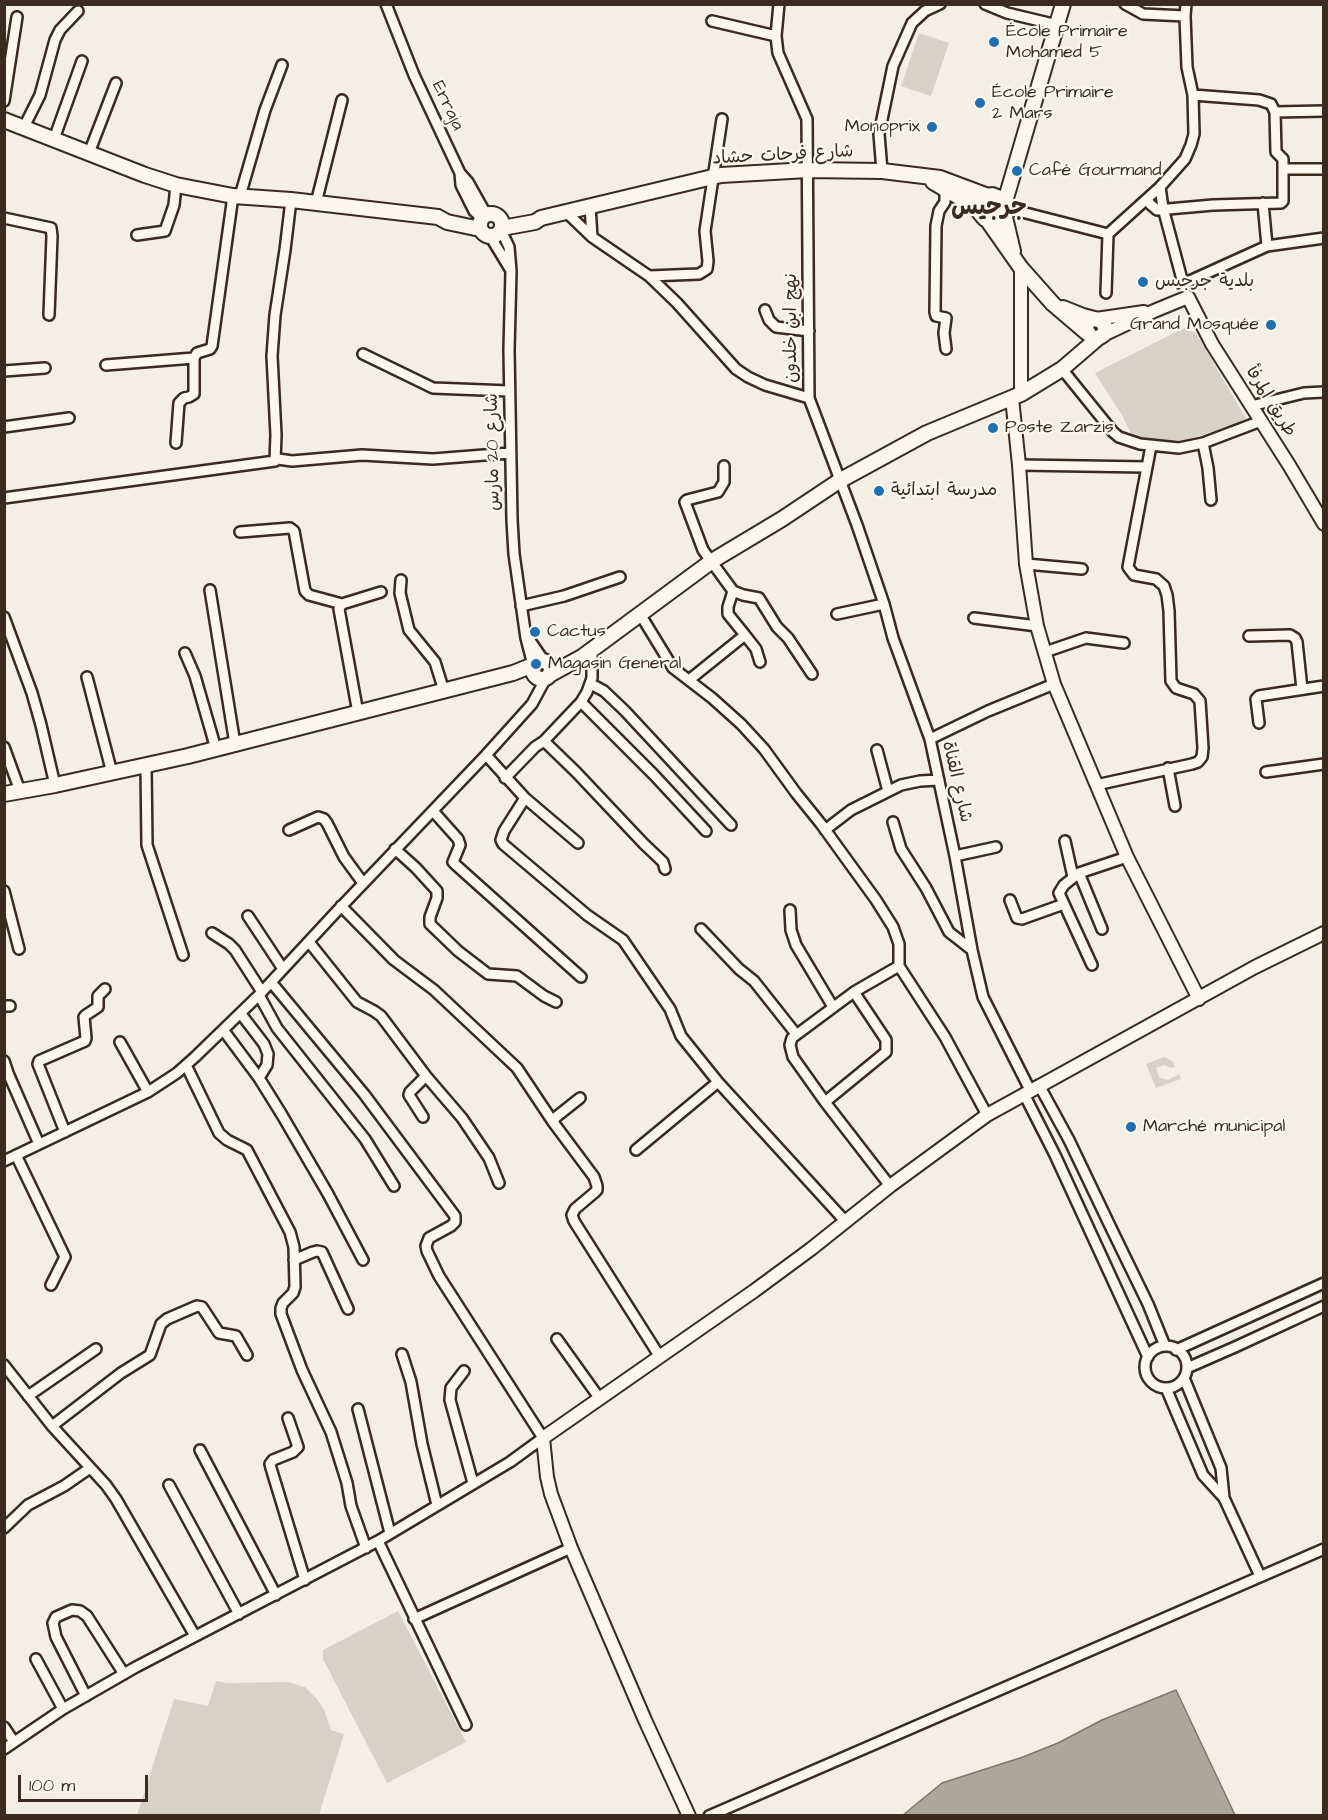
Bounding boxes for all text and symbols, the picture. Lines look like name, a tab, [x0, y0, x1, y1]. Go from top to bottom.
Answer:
place label: École Primaire Mohamed 5	[1006, 21, 1128, 63]
marker: École Primaire Mohamed 5	[987, 35, 1001, 49]
street label: Erraja	[426, 78, 468, 134]
place label: École Primaire 2 Mars	[992, 82, 1114, 124]
marker: École Primaire 2 Mars	[973, 96, 987, 110]
place label: Monoprix	[845, 116, 920, 138]
marker: Monoprix	[925, 120, 939, 134]
street label: شارع فرحات حشاد	[712, 142, 854, 170]
place label: Café Gourmand	[1029, 160, 1162, 182]
marker: Café Gourmand	[1010, 164, 1024, 178]
district label: جرجيس	[951, 195, 1027, 223]
place label: بلدية جرجيس	[1155, 271, 1254, 293]
street label: نهج ابن خلدون	[781, 273, 803, 383]
marker: بلدية جرجيس	[1136, 275, 1150, 289]
place label: Grand Mosquée	[1130, 314, 1259, 336]
marker: Grand Mosquée	[1264, 318, 1278, 332]
street label: طريق المرفأ	[1240, 363, 1300, 441]
street label: شارع 20 مارس	[482, 393, 506, 511]
place label: Poste Zarzis	[1005, 417, 1114, 439]
marker: Poste Zarzis	[986, 421, 1000, 435]
place label: مدرسة ابتدائية	[891, 480, 997, 502]
marker: مدرسة ابتدائية	[872, 484, 886, 498]
place label: Cactus	[547, 621, 606, 643]
marker: Cactus	[528, 625, 542, 639]
place label: Magasin General	[548, 653, 681, 675]
marker: Magasin General	[529, 657, 543, 671]
street label: شارع القناة	[936, 739, 976, 825]
place label: Marché municipal	[1143, 1116, 1285, 1138]
marker: Marché municipal	[1124, 1120, 1138, 1134]
scale bar	[21, 1763, 152, 1801]
text: 100 m	[29, 1773, 75, 1798]

